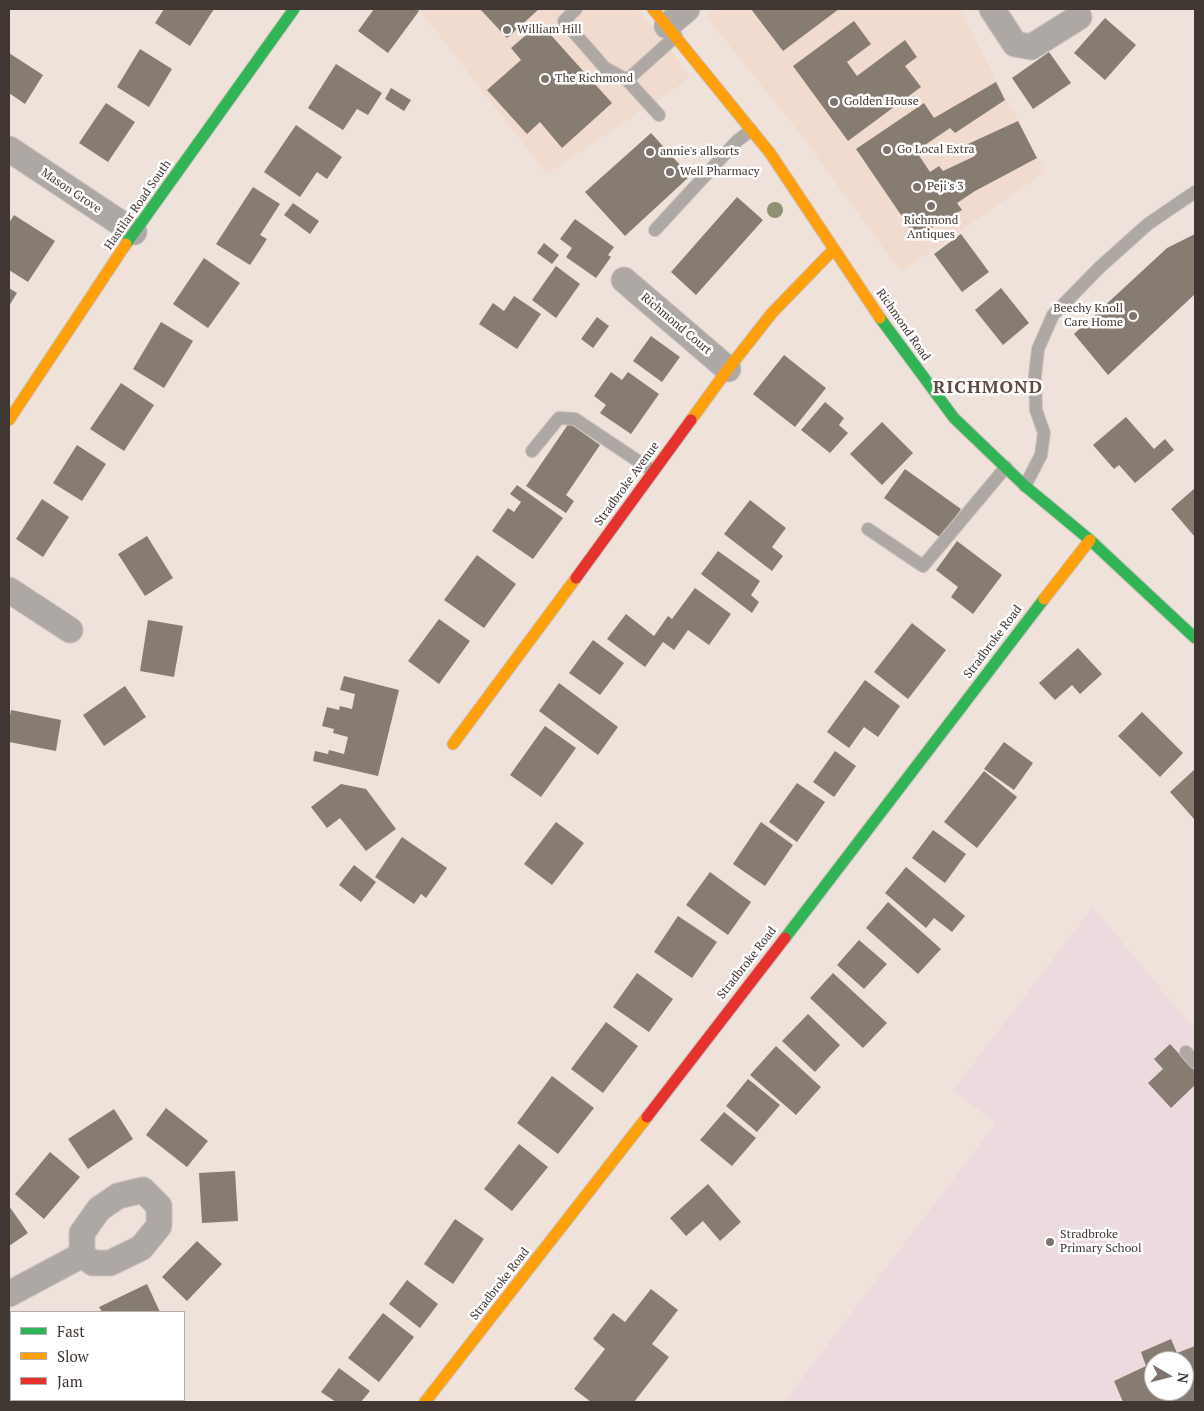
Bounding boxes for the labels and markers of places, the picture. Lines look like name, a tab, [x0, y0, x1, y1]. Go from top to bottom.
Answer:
place label: William Hill	[517, 23, 582, 37]
marker: William Hill	[501, 24, 513, 36]
place label: The Richmond	[555, 72, 633, 86]
marker: The Richmond	[539, 73, 551, 85]
place label: Golden House	[844, 95, 919, 109]
marker: Golden House	[828, 96, 840, 108]
place label: Go Local Extra	[897, 143, 975, 157]
marker: Go Local Extra	[881, 144, 893, 156]
place label: annie's allsorts	[660, 145, 739, 159]
marker: annie's allsorts	[644, 146, 656, 158]
place label: Well Pharmacy	[680, 165, 760, 179]
marker: Well Pharmacy	[664, 166, 676, 178]
place label: Peji's 3	[927, 180, 964, 194]
marker: Peji's 3	[911, 181, 923, 193]
marker: Richmond Antiques	[925, 200, 937, 212]
place label: Richmond Antiques	[904, 214, 958, 242]
place label: Beechy Knoll Care Home	[1053, 302, 1123, 330]
marker: Beechy Knoll Care Home	[1127, 310, 1139, 322]
place label: Stradbroke Primary School	[1060, 1228, 1142, 1256]
marker: Stradbroke Primary School	[1044, 1236, 1056, 1248]

